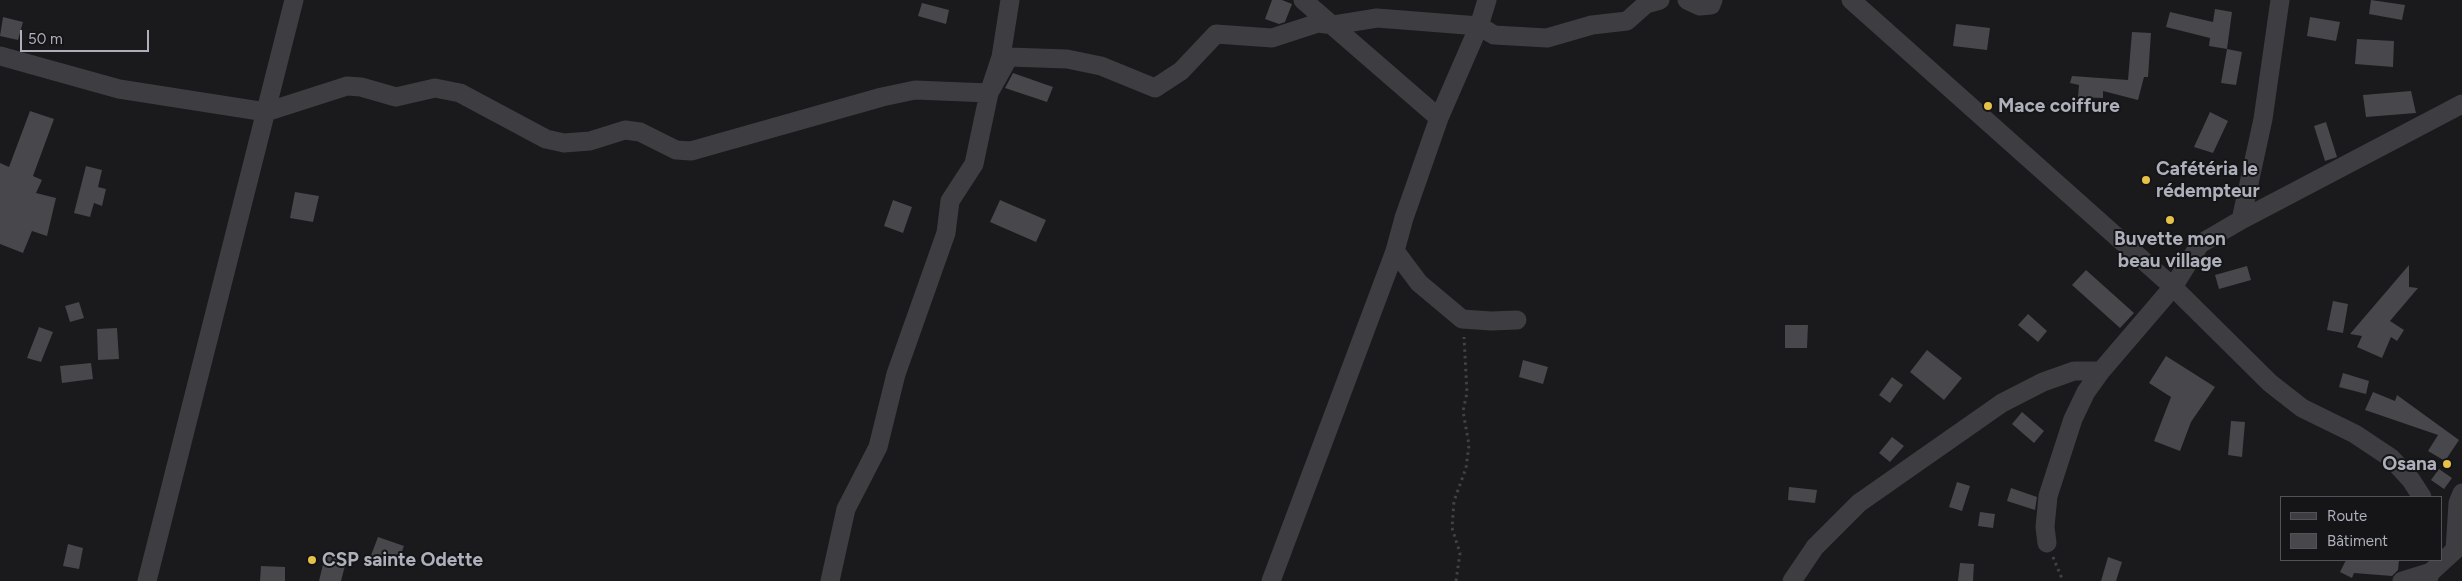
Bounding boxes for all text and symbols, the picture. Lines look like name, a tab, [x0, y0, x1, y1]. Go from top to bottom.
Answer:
scale bar	[22, 20, 151, 52]
text: 50 m	[28, 30, 63, 48]
place label: Mace coiffure	[1998, 95, 2120, 117]
marker: Mace coiffure	[1982, 100, 1994, 112]
place label: Cafétéria le rédempteur	[2156, 158, 2260, 202]
marker: Cafétéria le rédempteur	[2140, 174, 2152, 186]
marker: Buvette mon beau village	[2164, 214, 2176, 226]
place label: Buvette mon beau village	[2114, 228, 2226, 272]
place label: Osana	[2382, 453, 2437, 475]
marker: Osana	[2441, 458, 2453, 470]
legend	[2280, 496, 2442, 561]
text: Route	[2327, 507, 2367, 525]
text: Bâtiment	[2327, 532, 2388, 550]
place label: CSP sainte Odette	[322, 549, 483, 571]
marker: CSP sainte Odette	[306, 554, 318, 566]

